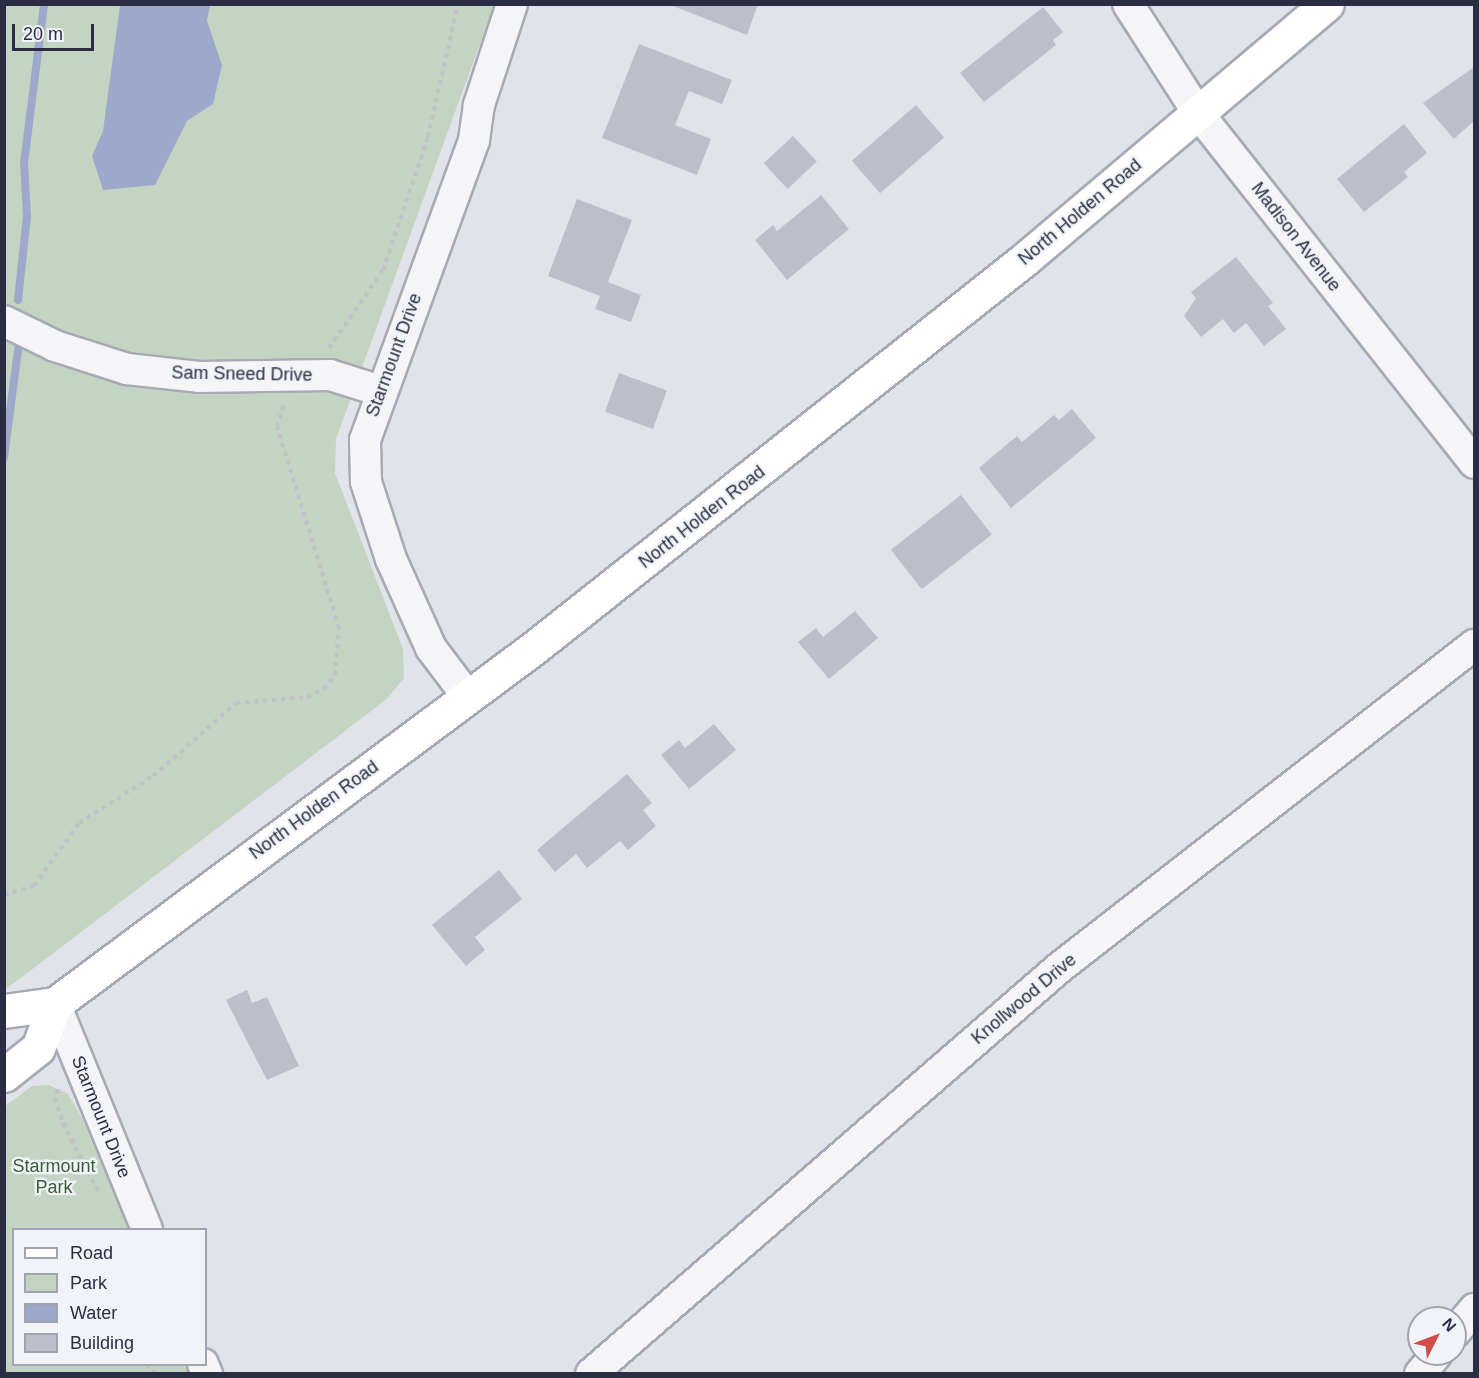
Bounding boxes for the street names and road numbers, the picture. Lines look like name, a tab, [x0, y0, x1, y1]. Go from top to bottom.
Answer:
street label: North Holden Road	[1014, 154, 1146, 270]
street label: Madison Avenue	[1246, 178, 1346, 296]
street label: Starmount Drive	[362, 290, 426, 420]
street label: Sam Sneed Drive	[171, 362, 313, 386]
street label: North Holden Road	[635, 461, 769, 573]
street label: North Holden Road	[245, 756, 383, 864]
street label: Knollwood Drive	[967, 949, 1081, 1049]
street label: Starmount Drive	[67, 1053, 135, 1181]

